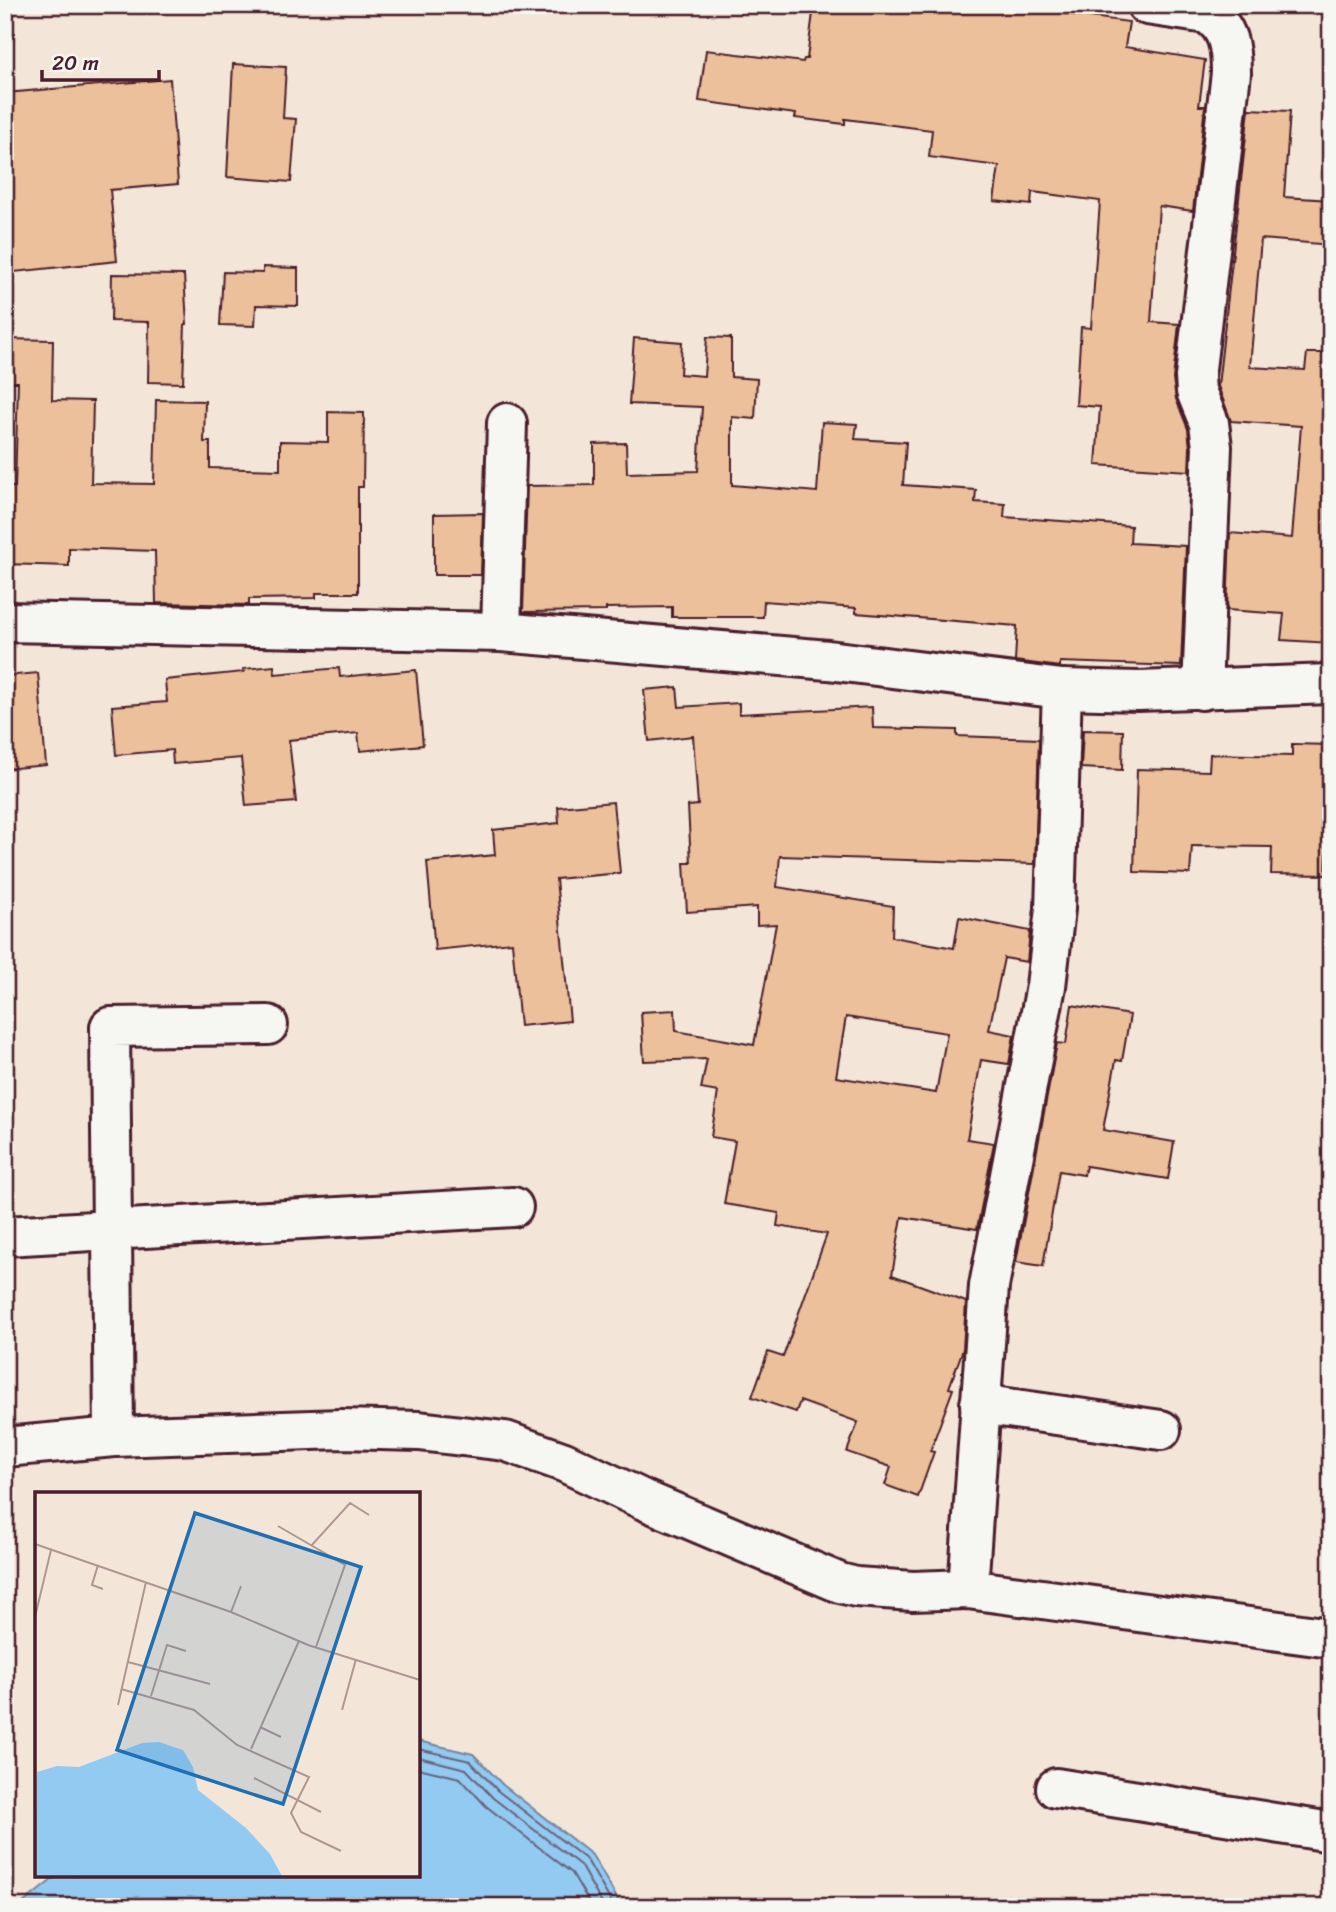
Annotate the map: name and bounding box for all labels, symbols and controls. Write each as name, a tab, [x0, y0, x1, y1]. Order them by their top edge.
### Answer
scale bar	[42, 38, 159, 82]
text: 20 m	[52, 44, 99, 82]
inset map	[35, 1492, 420, 1877]

